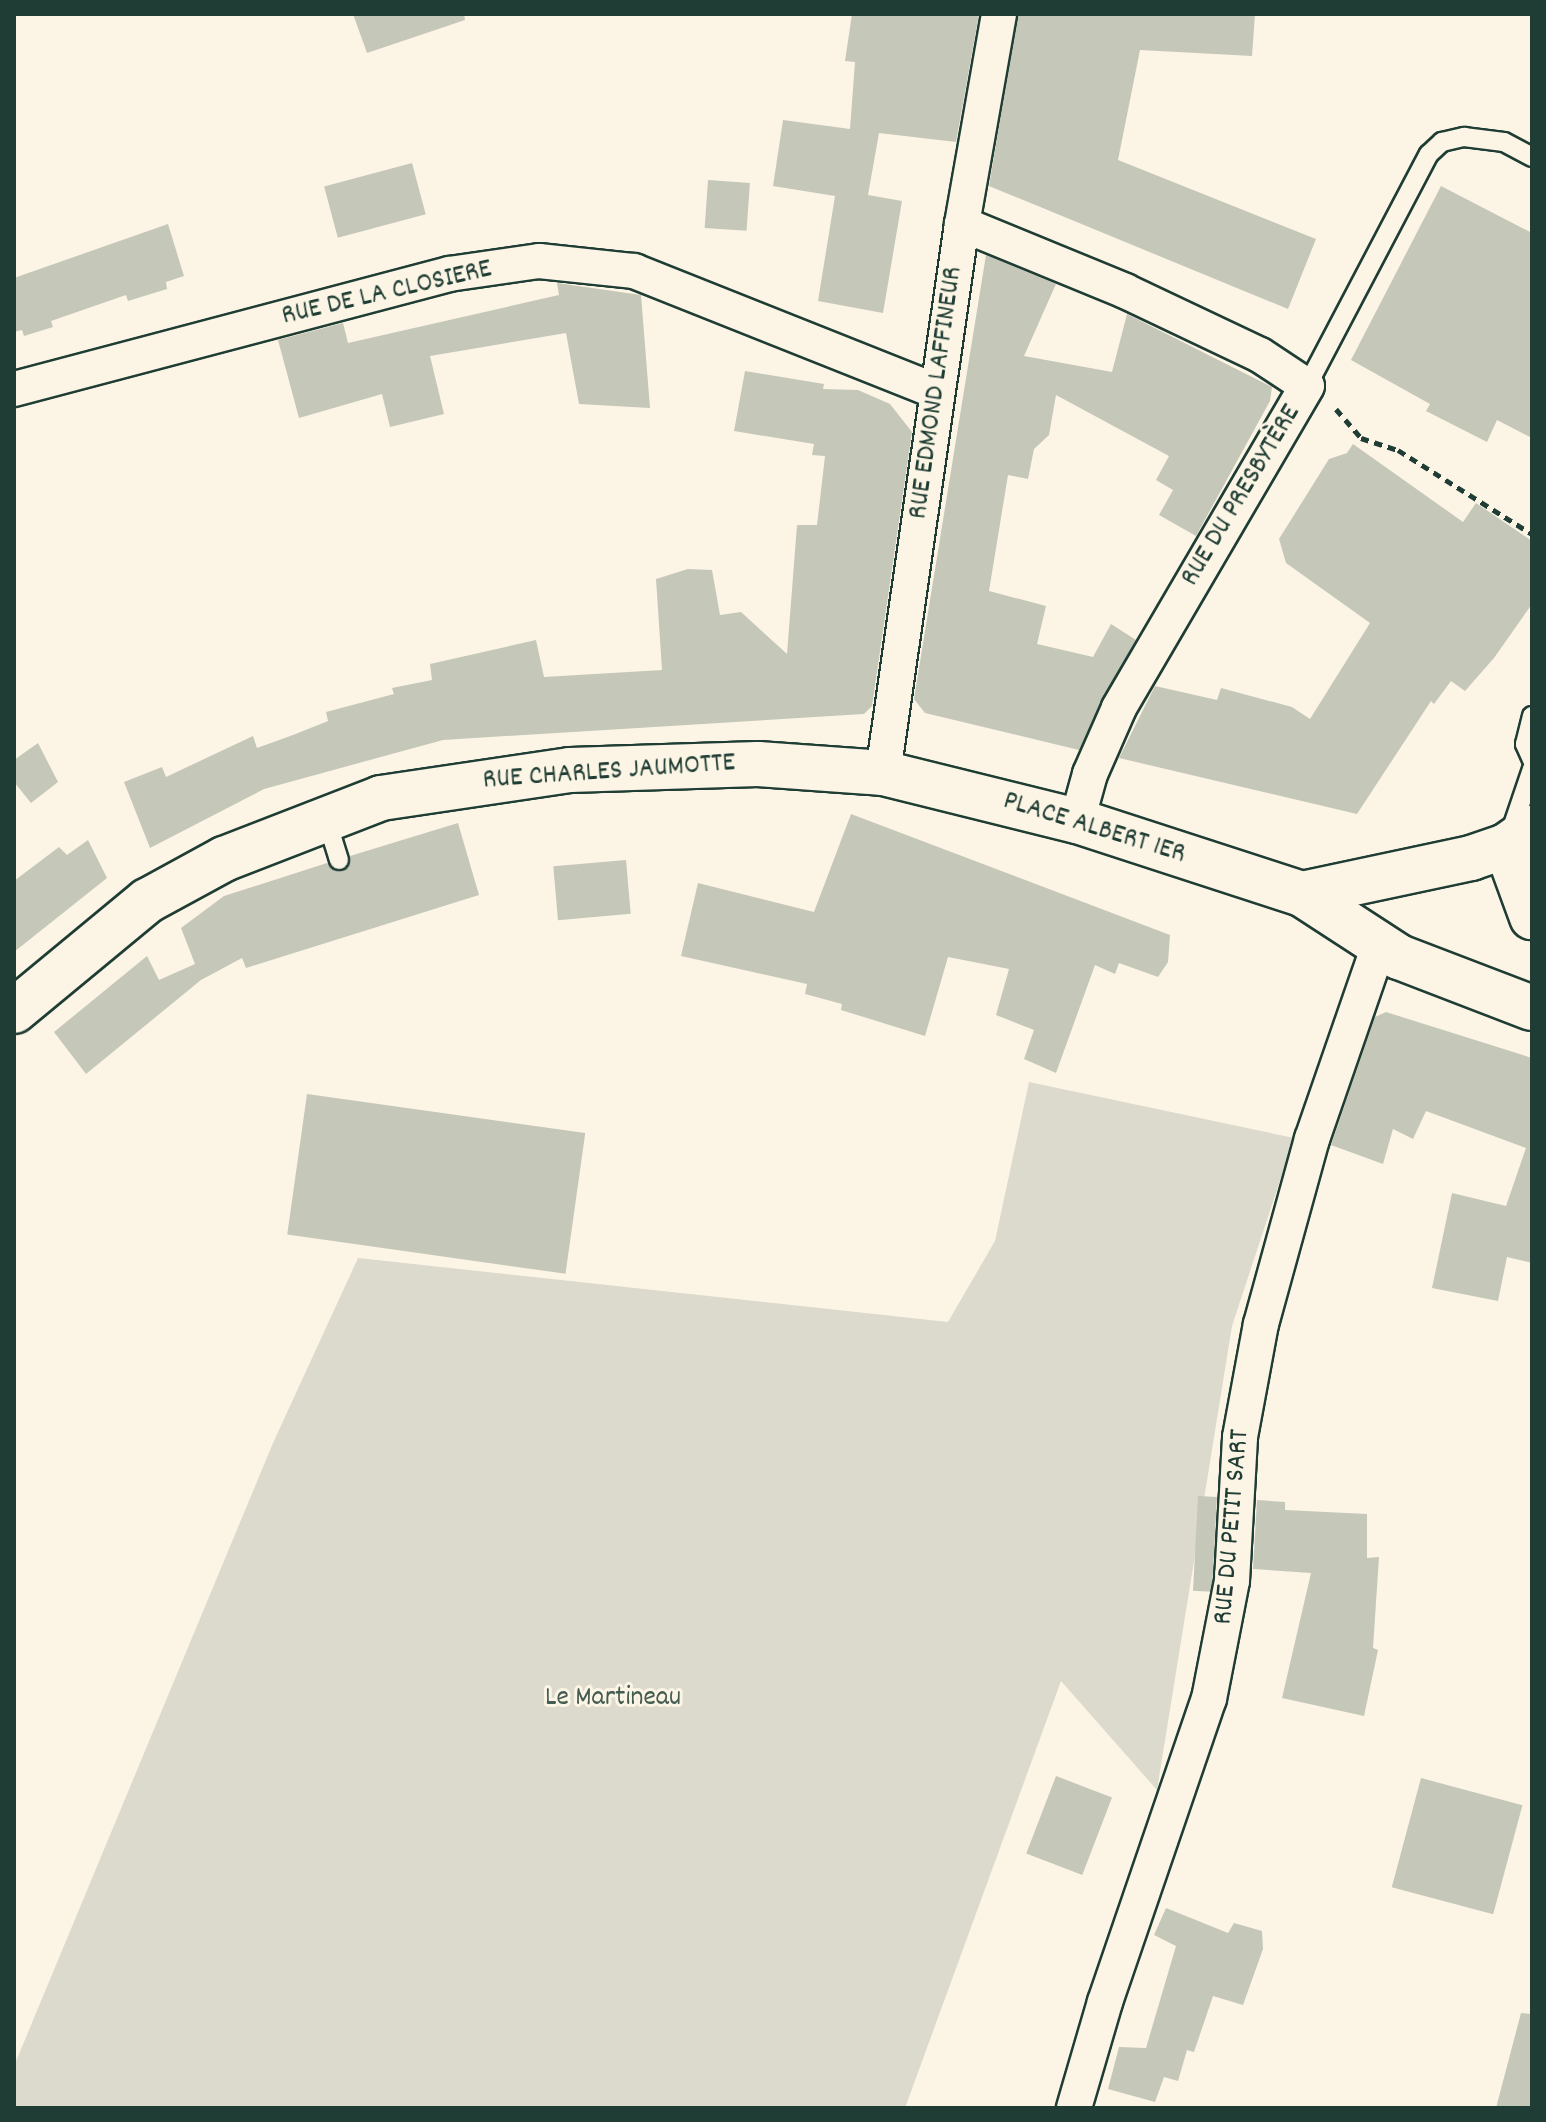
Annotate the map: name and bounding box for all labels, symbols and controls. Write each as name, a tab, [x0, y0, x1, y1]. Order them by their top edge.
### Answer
street label: RUE DE LA CLOSIERE	[279, 254, 495, 334]
street label: RUE EDMOND LAFFINEUR	[903, 265, 971, 521]
street label: RUE DU PRESBYTÈRE	[1175, 399, 1309, 593]
street label: RUE CHARLES JAUMOTTE	[482, 747, 736, 799]
street label: PLACE ALBERT 1ER	[999, 785, 1189, 873]
street label: RUE DU PETIT SART	[1208, 1428, 1258, 1626]
park label: Le Martineau	[545, 1682, 681, 1716]

